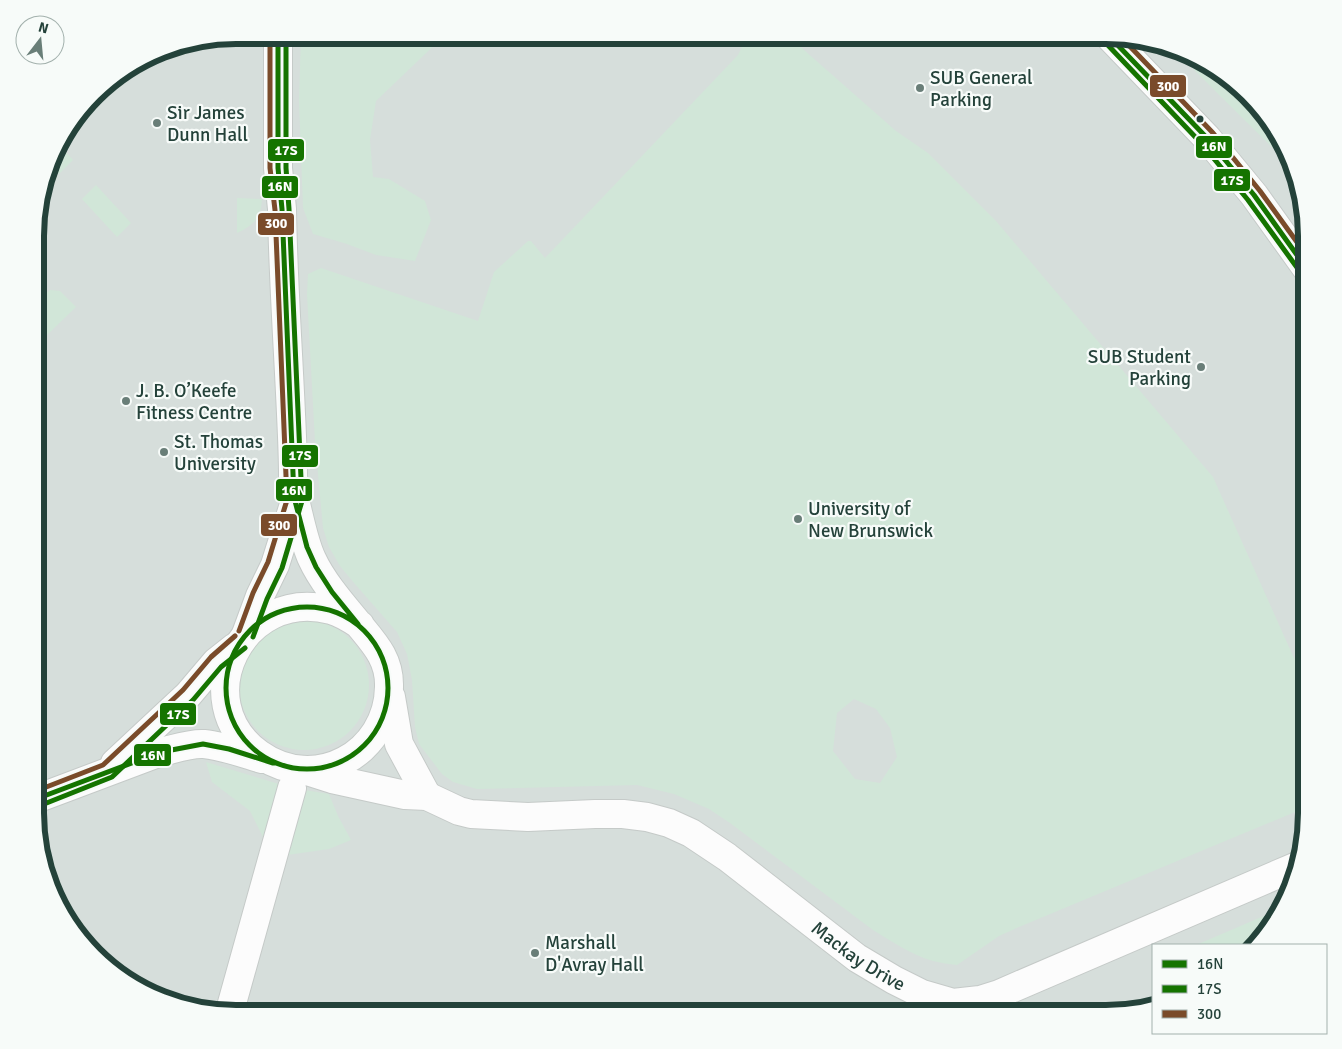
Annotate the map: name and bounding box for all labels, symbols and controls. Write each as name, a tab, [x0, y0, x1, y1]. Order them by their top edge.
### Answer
north arrow	[15, 15, 65, 65]
text: N	[36, 18, 50, 37]
place label: SUB General Parking	[930, 66, 1033, 112]
line badge: 300	[1149, 74, 1187, 98]
text: 300	[1157, 78, 1180, 95]
marker: SUB General Parking	[914, 82, 926, 94]
place label: Sir James Dunn Hall	[167, 101, 248, 147]
unlabelled marker	[1195, 114, 1205, 124]
marker: Sir James Dunn Hall	[151, 117, 163, 129]
line badge: 16N	[1195, 135, 1233, 159]
line badge: 17S	[267, 138, 305, 162]
text: 16N	[1202, 138, 1226, 155]
text: 17S	[275, 142, 298, 159]
line badge: 17S	[1213, 168, 1251, 192]
text: 17S	[1221, 172, 1244, 189]
line badge: 16N	[261, 175, 299, 199]
text: 16N	[268, 178, 292, 195]
line badge: 300	[257, 212, 295, 236]
text: 300	[265, 215, 288, 232]
place label: SUB Student Parking	[1088, 345, 1191, 391]
marker: SUB Student Parking	[1195, 361, 1207, 373]
place label: J. B. O’Keefe Fitness Centre	[136, 379, 252, 425]
marker: J. B. O’Keefe Fitness Centre	[120, 395, 132, 407]
place label: St. Thomas University	[174, 430, 263, 476]
line badge: 17S	[281, 444, 319, 468]
marker: St. Thomas University	[158, 446, 170, 458]
text: 17S	[289, 447, 312, 464]
line badge: 16N	[275, 478, 313, 502]
text: 16N	[282, 482, 306, 499]
place label: University of New Brunswick	[808, 497, 933, 543]
line badge: 300	[260, 513, 298, 537]
marker: University of New Brunswick	[792, 513, 804, 525]
text: 300	[268, 517, 291, 534]
line badge: 17S	[159, 702, 197, 726]
text: 17S	[167, 706, 190, 723]
line badge: 16N	[133, 743, 172, 767]
text: 16N	[141, 747, 165, 764]
street label: Mackay Drive	[806, 916, 909, 997]
place label: Marshall D'Avray Hall	[545, 931, 644, 977]
legend	[1152, 944, 1327, 1034]
marker: Marshall D'Avray Hall	[529, 947, 541, 959]
text: 16N	[1197, 955, 1223, 973]
text: 17S	[1197, 980, 1222, 998]
text: 300	[1197, 1005, 1221, 1023]

